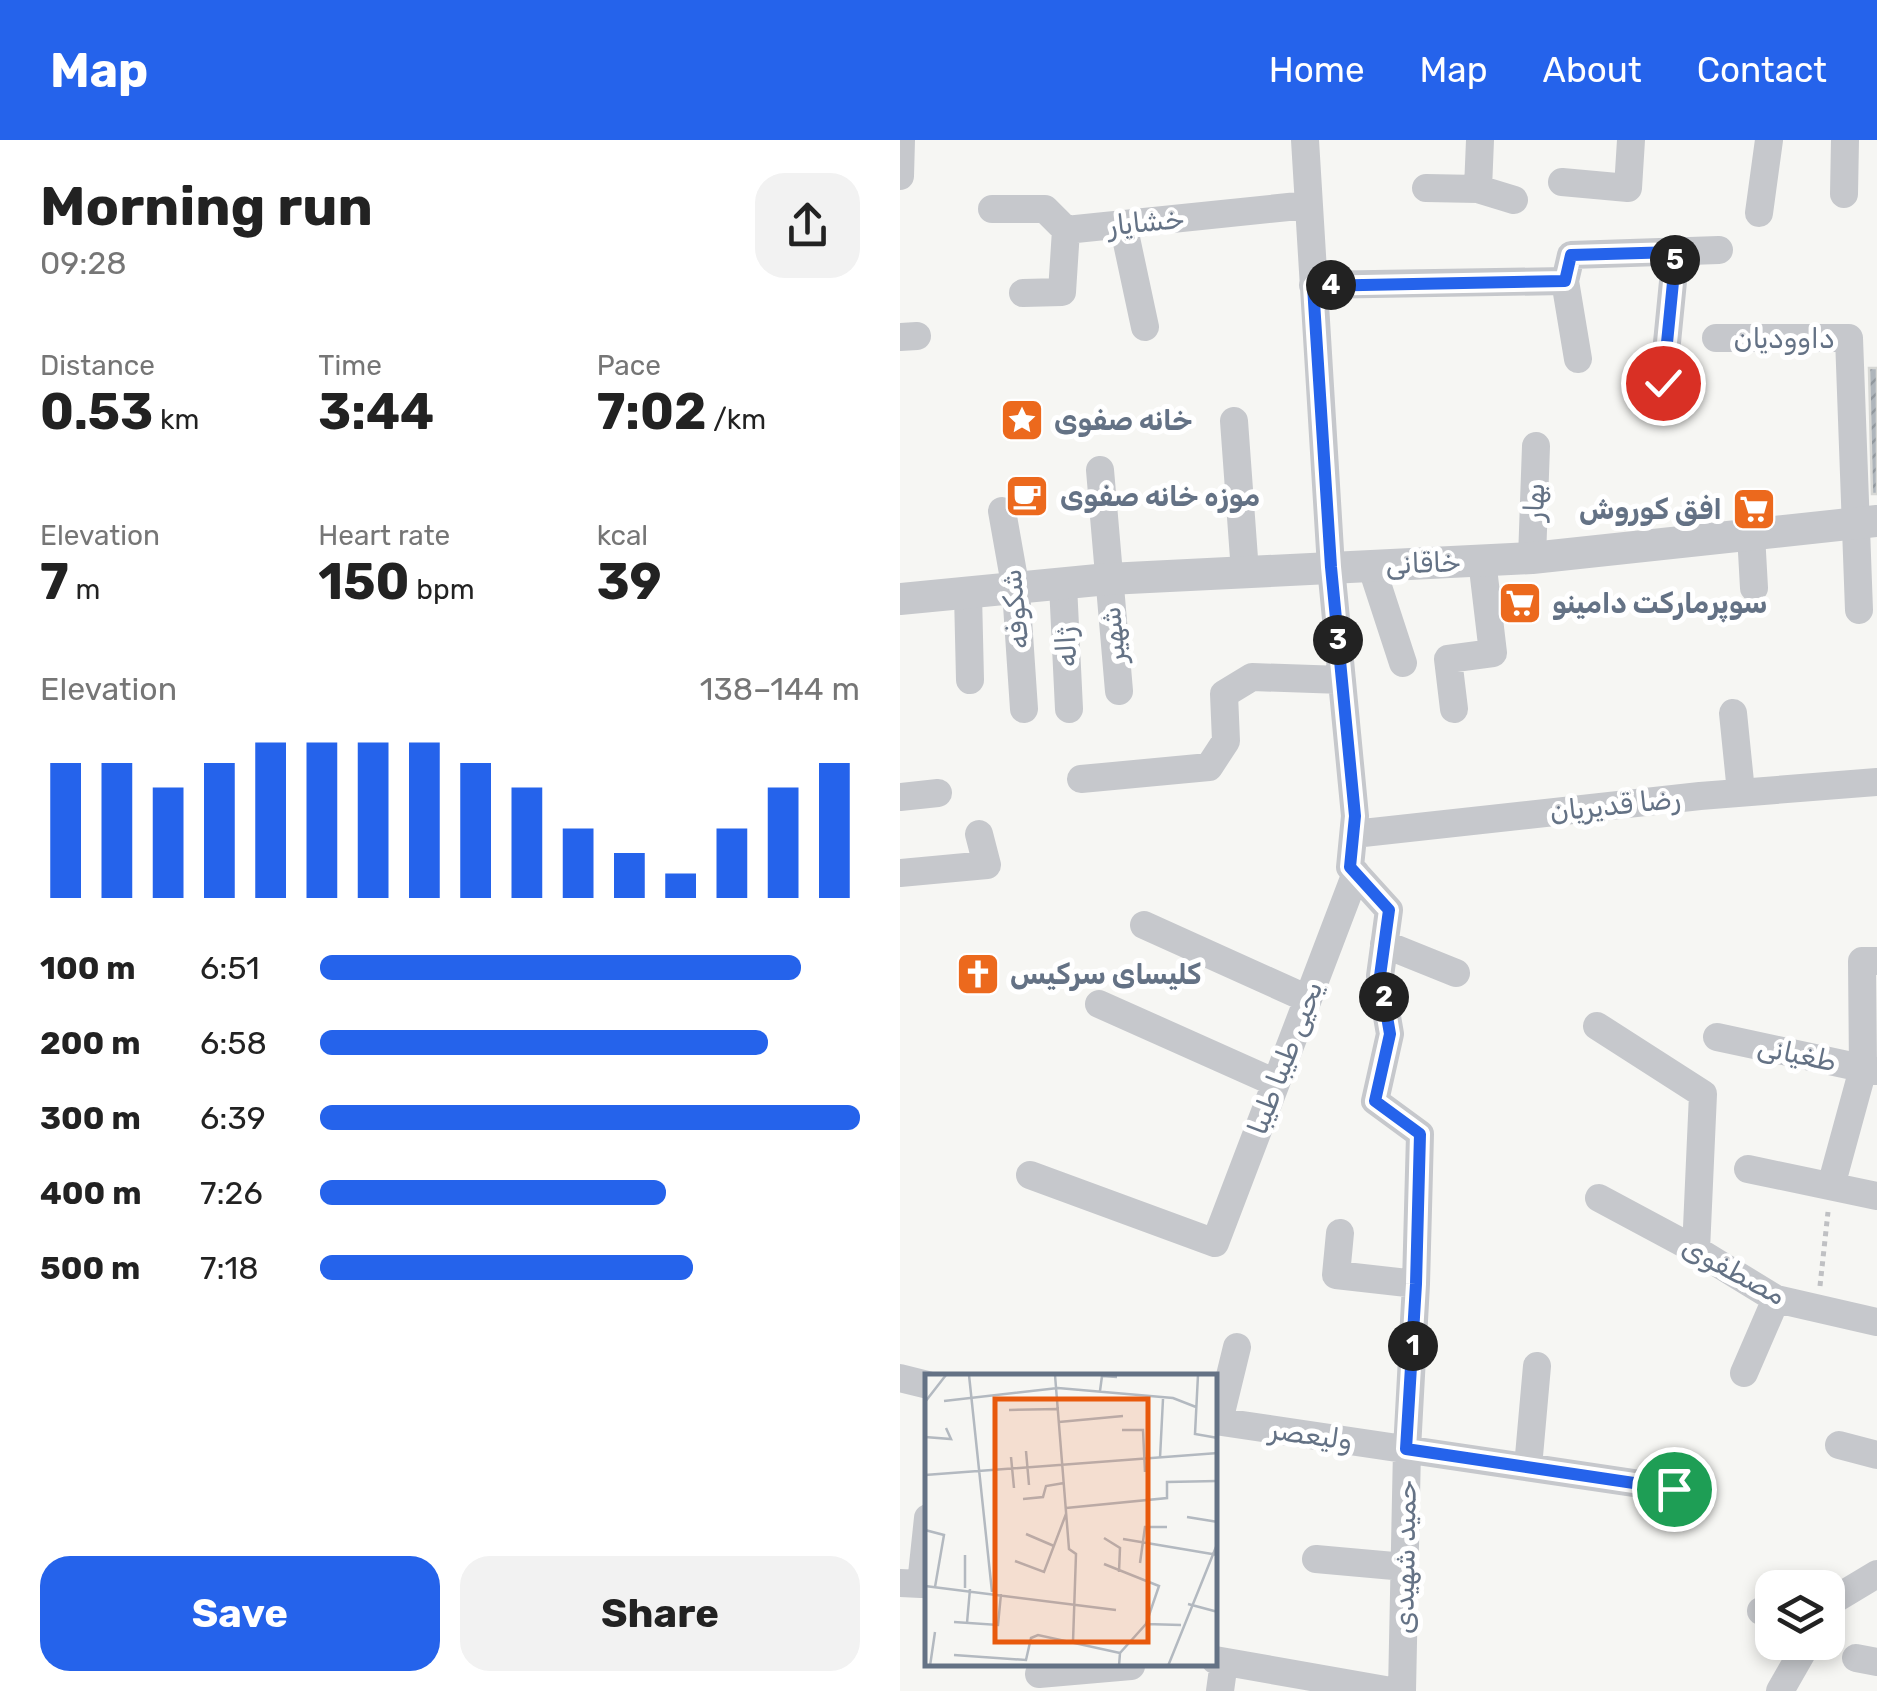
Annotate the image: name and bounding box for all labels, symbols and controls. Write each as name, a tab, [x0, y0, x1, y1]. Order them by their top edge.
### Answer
text: Map	[50, 42, 148, 99]
text: Home	[1269, 49, 1365, 91]
text: Map	[1420, 49, 1488, 91]
text: About	[1543, 49, 1642, 91]
text: Contact	[1697, 49, 1827, 91]
button: share	[755, 173, 860, 278]
text: Morning run	[40, 174, 373, 239]
street label: خشایار	[1104, 202, 1186, 243]
pin: 5	[1650, 235, 1700, 285]
text: 5	[1666, 243, 1684, 276]
text: 09:28	[40, 244, 127, 282]
pin: 4	[1306, 260, 1356, 310]
text: 4	[1321, 268, 1341, 301]
street label: داوودیان	[1733, 322, 1835, 355]
pin	[1621, 341, 1706, 426]
text: Distance	[40, 349, 155, 382]
text: Time	[318, 349, 382, 382]
text: Pace	[597, 349, 661, 382]
icon: check	[1636, 356, 1691, 411]
text: 0.53	[40, 382, 153, 442]
text: 3:44	[318, 382, 434, 442]
text: 7:02	[597, 382, 706, 442]
place icon: خانه صفوی	[999, 397, 1045, 443]
text: km	[153, 403, 199, 436]
text: /km	[706, 403, 766, 436]
place label: خانه صفوی	[1054, 404, 1192, 437]
cafe icon: موزه خانه صفوی	[1004, 473, 1050, 519]
place label: موزه خانه صفوی	[1060, 480, 1260, 513]
street label: بهار	[1517, 482, 1551, 524]
supermarket icon: افق کوروش	[1731, 486, 1777, 532]
place label: افق کوروش	[1579, 493, 1722, 526]
text: Elevation	[40, 519, 160, 552]
text: Heart rate	[318, 519, 450, 552]
text: kcal	[597, 519, 648, 552]
street label: خاقانی	[1385, 545, 1461, 581]
text: 7	[40, 552, 69, 612]
text: 150	[318, 552, 409, 612]
text: 39	[597, 552, 662, 612]
street label: شکوفه	[994, 567, 1036, 651]
text: m	[69, 573, 100, 606]
text: bpm	[409, 573, 475, 606]
supermarket icon: سوپرمارکت دامینو	[1497, 580, 1543, 626]
place label: سوپرمارکت دامینو	[1552, 587, 1767, 623]
street label: شهیر	[1094, 605, 1133, 667]
pin: 3	[1313, 615, 1363, 665]
text: 3	[1329, 623, 1347, 656]
street label: ژاله	[1048, 626, 1084, 668]
text: Elevation	[40, 670, 177, 708]
text: 138–144 m	[700, 670, 860, 708]
street label: رضا قدیریان	[1548, 782, 1682, 828]
text: 100 m	[40, 949, 136, 987]
text: 6:51	[200, 949, 260, 987]
church icon: کلیسای سرکیس	[955, 951, 1001, 997]
place label: کلیسای سرکیس	[1010, 958, 1201, 991]
pin: 2	[1359, 972, 1409, 1022]
street label: یحیی طیبا طیبا	[1241, 977, 1329, 1139]
text: 2	[1375, 980, 1393, 1013]
text: 200 m	[40, 1024, 140, 1062]
text: 6:58	[200, 1024, 267, 1062]
street label: طغیانی	[1755, 1030, 1839, 1078]
text: 300 m	[40, 1099, 141, 1137]
text: 6:39	[200, 1099, 266, 1137]
text: 400 m	[40, 1174, 142, 1212]
text: 7:26	[200, 1174, 263, 1212]
street label: مصطفوی	[1677, 1230, 1791, 1312]
text: 500 m	[40, 1249, 140, 1287]
text: 7:18	[200, 1249, 259, 1287]
pin: 1	[1388, 1321, 1438, 1371]
text: 1	[1406, 1329, 1420, 1362]
inset map	[925, 1374, 1218, 1666]
street label: ولیعصر	[1265, 1413, 1355, 1457]
pin	[1632, 1447, 1717, 1532]
icon: arrive	[1647, 1462, 1702, 1517]
street label: حمید شهیدی	[1387, 1480, 1423, 1634]
button: Save	[40, 1556, 440, 1671]
button: Share	[460, 1556, 860, 1671]
map controls	[1755, 1570, 1845, 1660]
button: layers	[1755, 1570, 1845, 1660]

